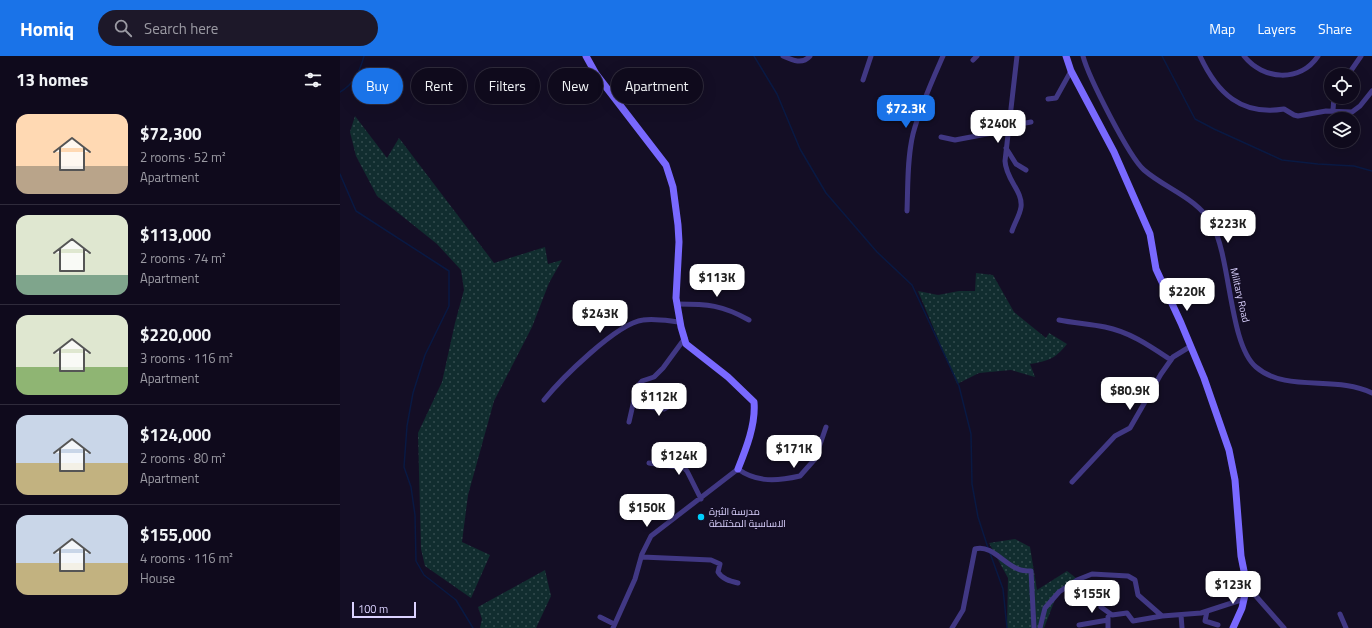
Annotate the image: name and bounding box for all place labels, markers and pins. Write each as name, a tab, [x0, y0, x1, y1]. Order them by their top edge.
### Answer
pin: $72.3K	[873, 95, 939, 129]
pin: $240K	[970, 110, 1026, 144]
pin: $223K	[1200, 210, 1256, 244]
pin: $113K	[689, 264, 745, 298]
pin: $220K	[1159, 278, 1215, 312]
pin: $243K	[572, 300, 628, 334]
pin: $80.9K	[1097, 377, 1163, 411]
pin: $112K	[631, 383, 687, 417]
pin: $171K	[766, 435, 822, 469]
pin: $124K	[651, 442, 707, 476]
pin: $150K	[619, 494, 675, 528]
place label: مدرسة الثبرة الاساسية المختلطة	[709, 504, 786, 531]
marker: مدرسة الثبرة الاساسية المختلطة	[696, 512, 706, 522]
pin: $123K	[1205, 571, 1261, 605]
pin: $155K	[1064, 580, 1120, 614]

